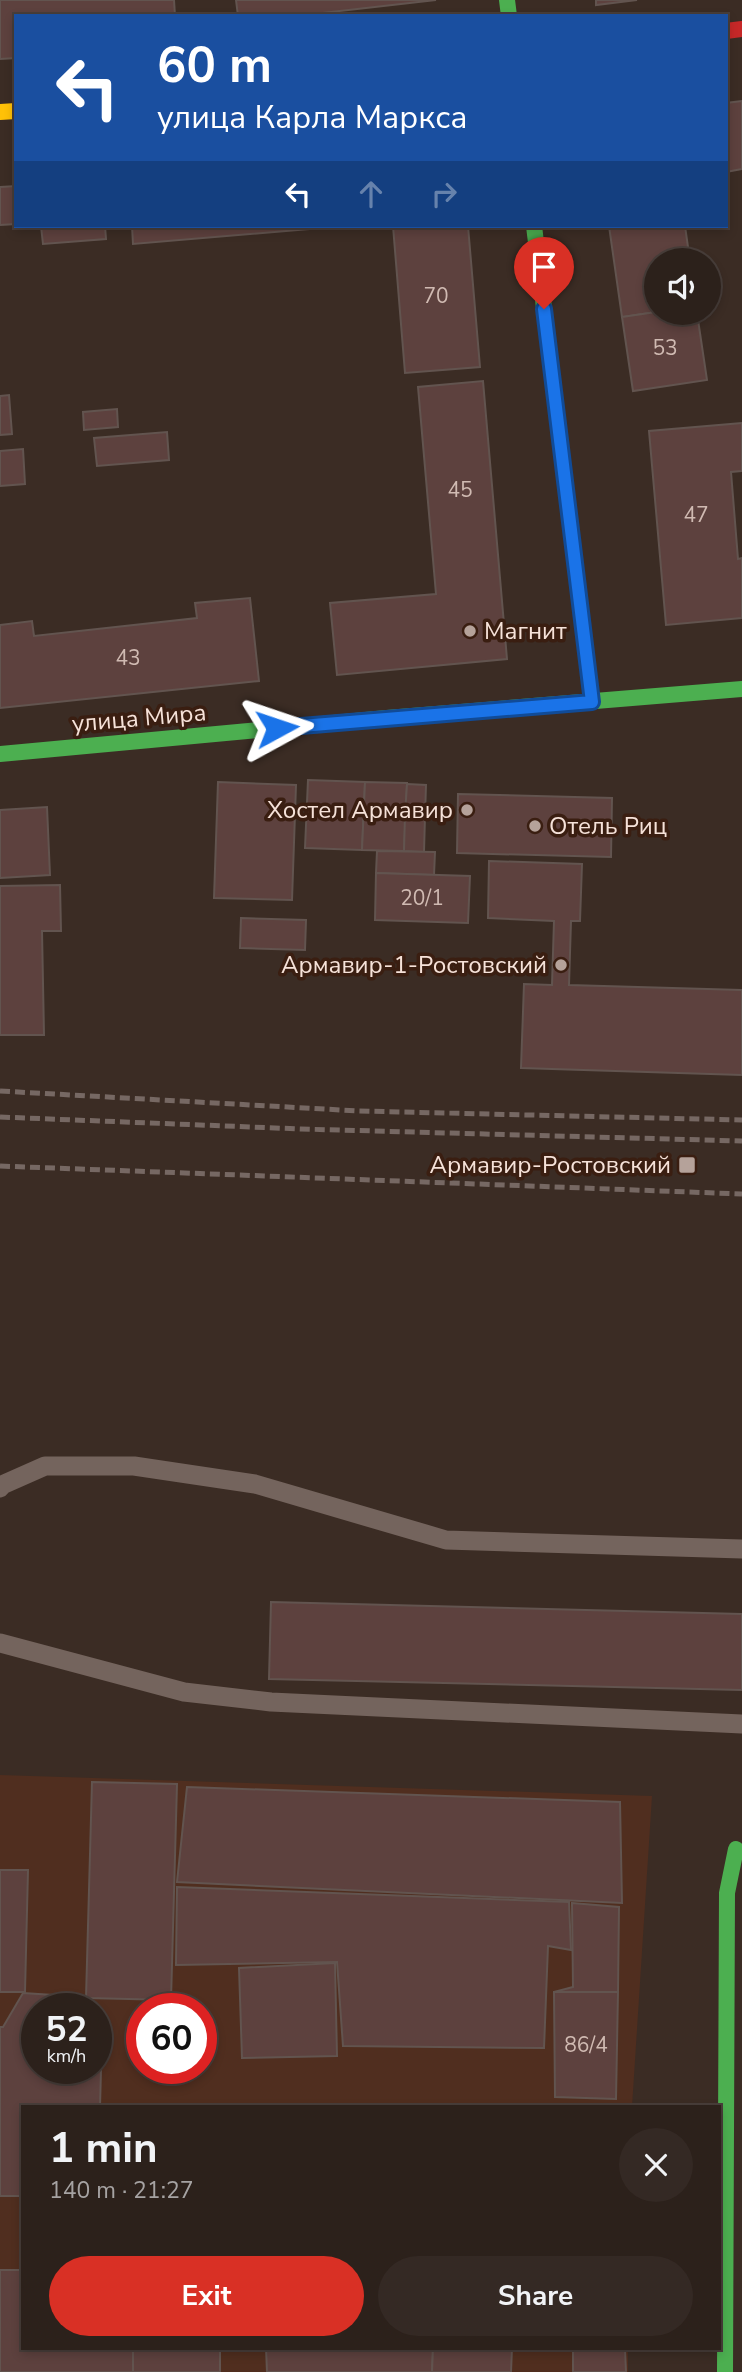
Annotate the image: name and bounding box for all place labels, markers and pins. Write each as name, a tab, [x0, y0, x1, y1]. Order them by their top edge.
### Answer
pin	[514, 237, 574, 309]
place label: Магнит	[484, 615, 567, 647]
marker: Магнит	[462, 623, 478, 639]
place label: Хостел Армавир	[267, 794, 453, 826]
marker: Хостел Армавир	[459, 802, 475, 818]
place label: Отель Риц	[549, 810, 667, 842]
marker: Отель Риц	[527, 818, 543, 834]
place label: Армавир-1-Ростовский	[281, 949, 547, 981]
marker: Армавир-1-Ростовский	[553, 957, 569, 973]
place label: Армавир-Ростовский	[430, 1149, 671, 1181]
marker: Армавир-Ростовский	[677, 1155, 697, 1175]

